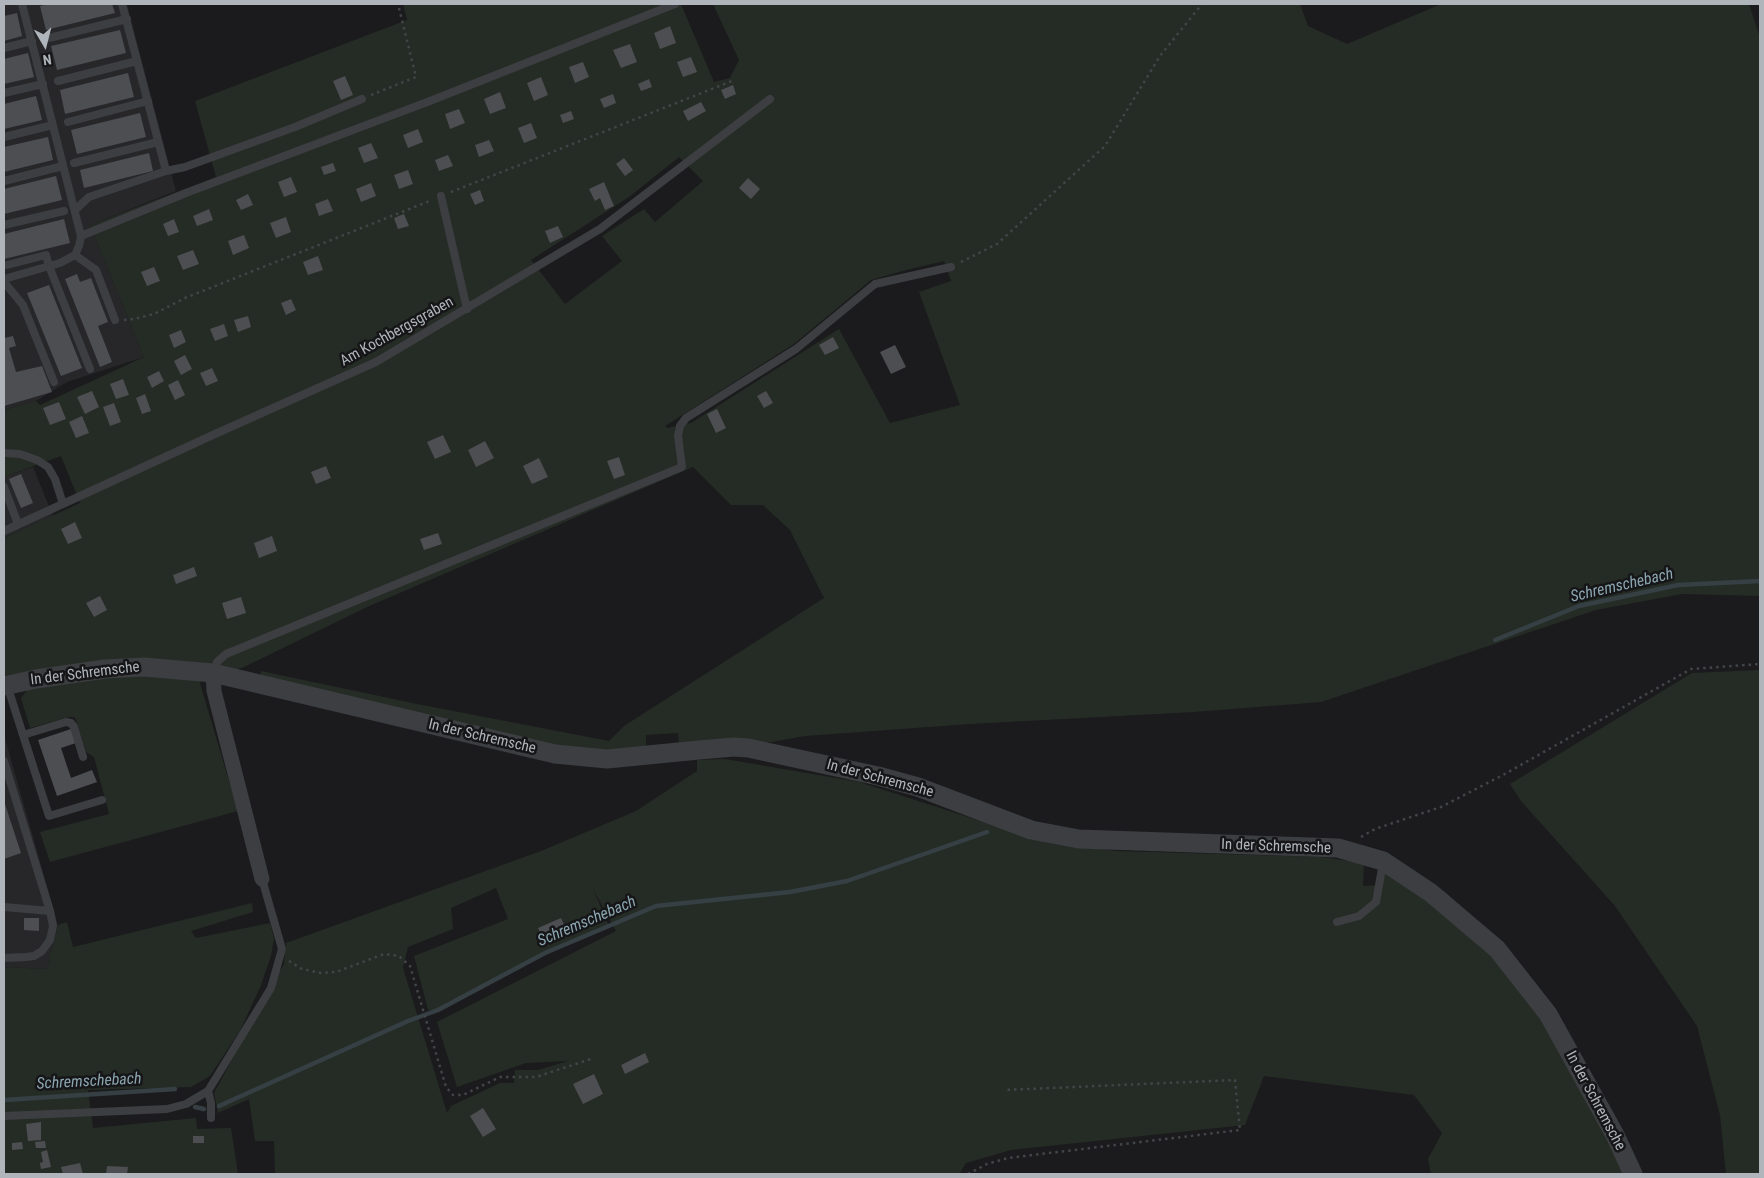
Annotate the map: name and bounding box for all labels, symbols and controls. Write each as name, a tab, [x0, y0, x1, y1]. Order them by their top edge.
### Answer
north arrow	[20, 20, 70, 70]
text: N	[42, 51, 52, 68]
street label: Am Kochbergsgraben	[337, 293, 457, 371]
water label: Schremschebach	[1569, 565, 1675, 607]
street label: In der Schremsche	[29, 658, 141, 690]
street label: In der Schremsche	[427, 716, 537, 758]
street label: In der Schremsche	[825, 756, 935, 802]
street label: In der Schremsche	[1221, 836, 1331, 858]
water label: Schremschebach	[535, 893, 639, 951]
street label: In der Schremsche	[1561, 1048, 1629, 1154]
water label: Schremschebach	[36, 1070, 142, 1094]

